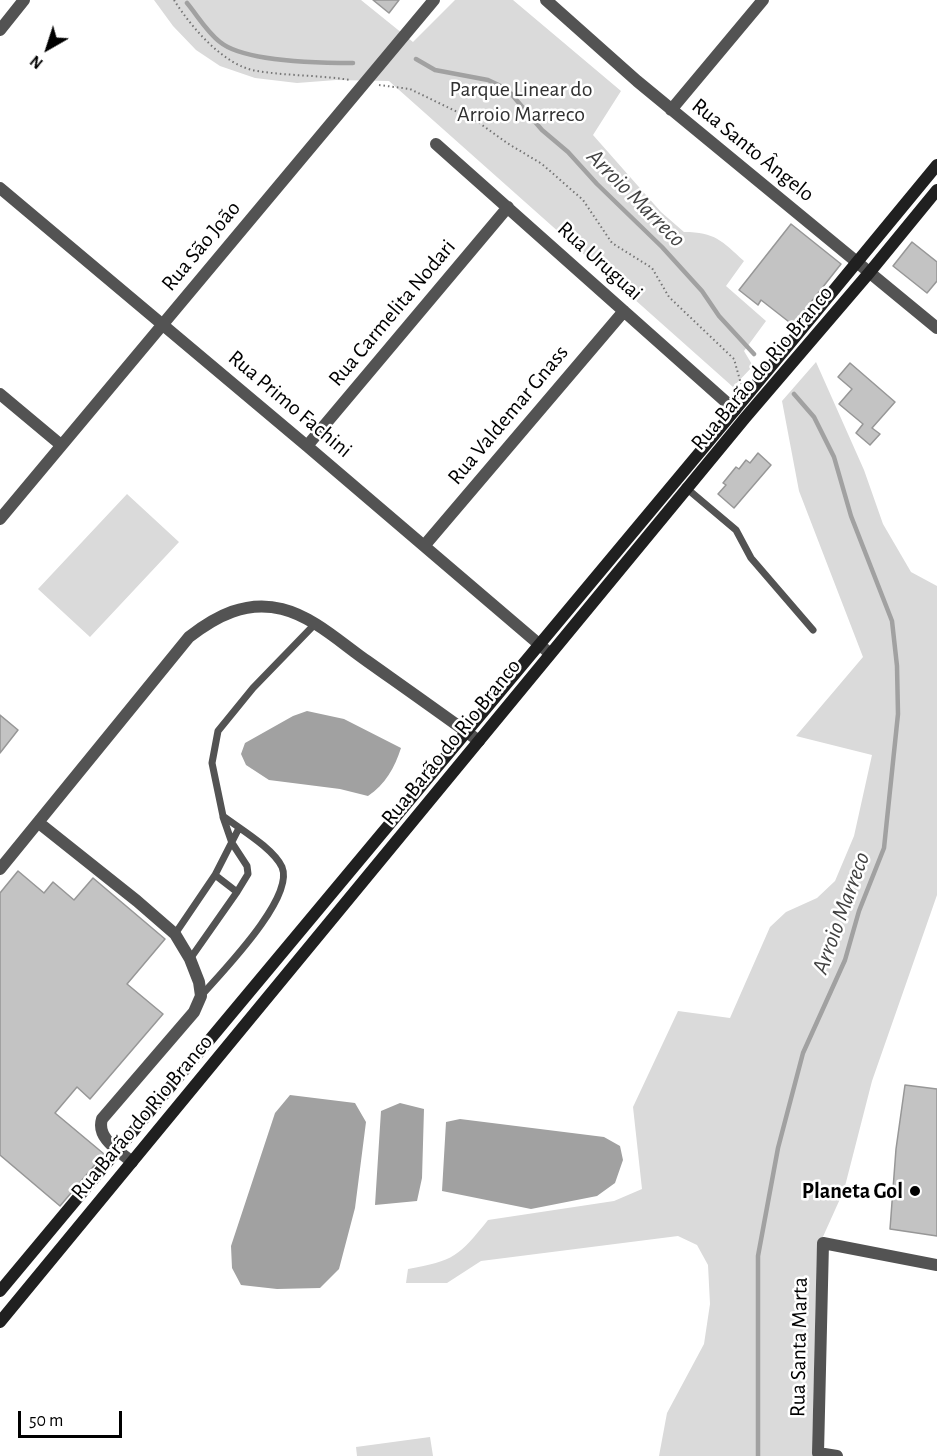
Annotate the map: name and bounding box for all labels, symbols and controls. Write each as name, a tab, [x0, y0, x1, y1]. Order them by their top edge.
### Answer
north arrow	[18, 18, 78, 78]
text: N	[27, 52, 46, 72]
park label: Parque Linear do Arroio Marreco	[450, 76, 592, 128]
street label: Rua Santo Ângelo	[686, 93, 820, 207]
water label: Arroio Marreco	[581, 143, 691, 253]
street label: Rua São João	[156, 196, 246, 296]
street label: Rua Uruguai	[552, 216, 648, 306]
street label: Rua Carmelita Nodari	[323, 234, 461, 392]
street label: Rua Barão do Rio Branco	[685, 280, 839, 456]
street label: Rua Valdemar Gnass	[442, 340, 574, 490]
street label: Rua Primo Fachini	[223, 345, 357, 463]
street label: Rua Barão do Rio Branco	[376, 653, 526, 831]
water label: Arroio Marreco	[806, 848, 876, 978]
street label: Rua Barão do Rio Branco	[65, 1029, 219, 1205]
place label: Planeta Gol	[802, 1178, 903, 1204]
marker: Planeta Gol	[908, 1184, 922, 1198]
street label: Rua Santa Marta	[785, 1277, 813, 1417]
scale bar	[21, 1399, 124, 1437]
text: 50 m	[29, 1412, 63, 1430]

